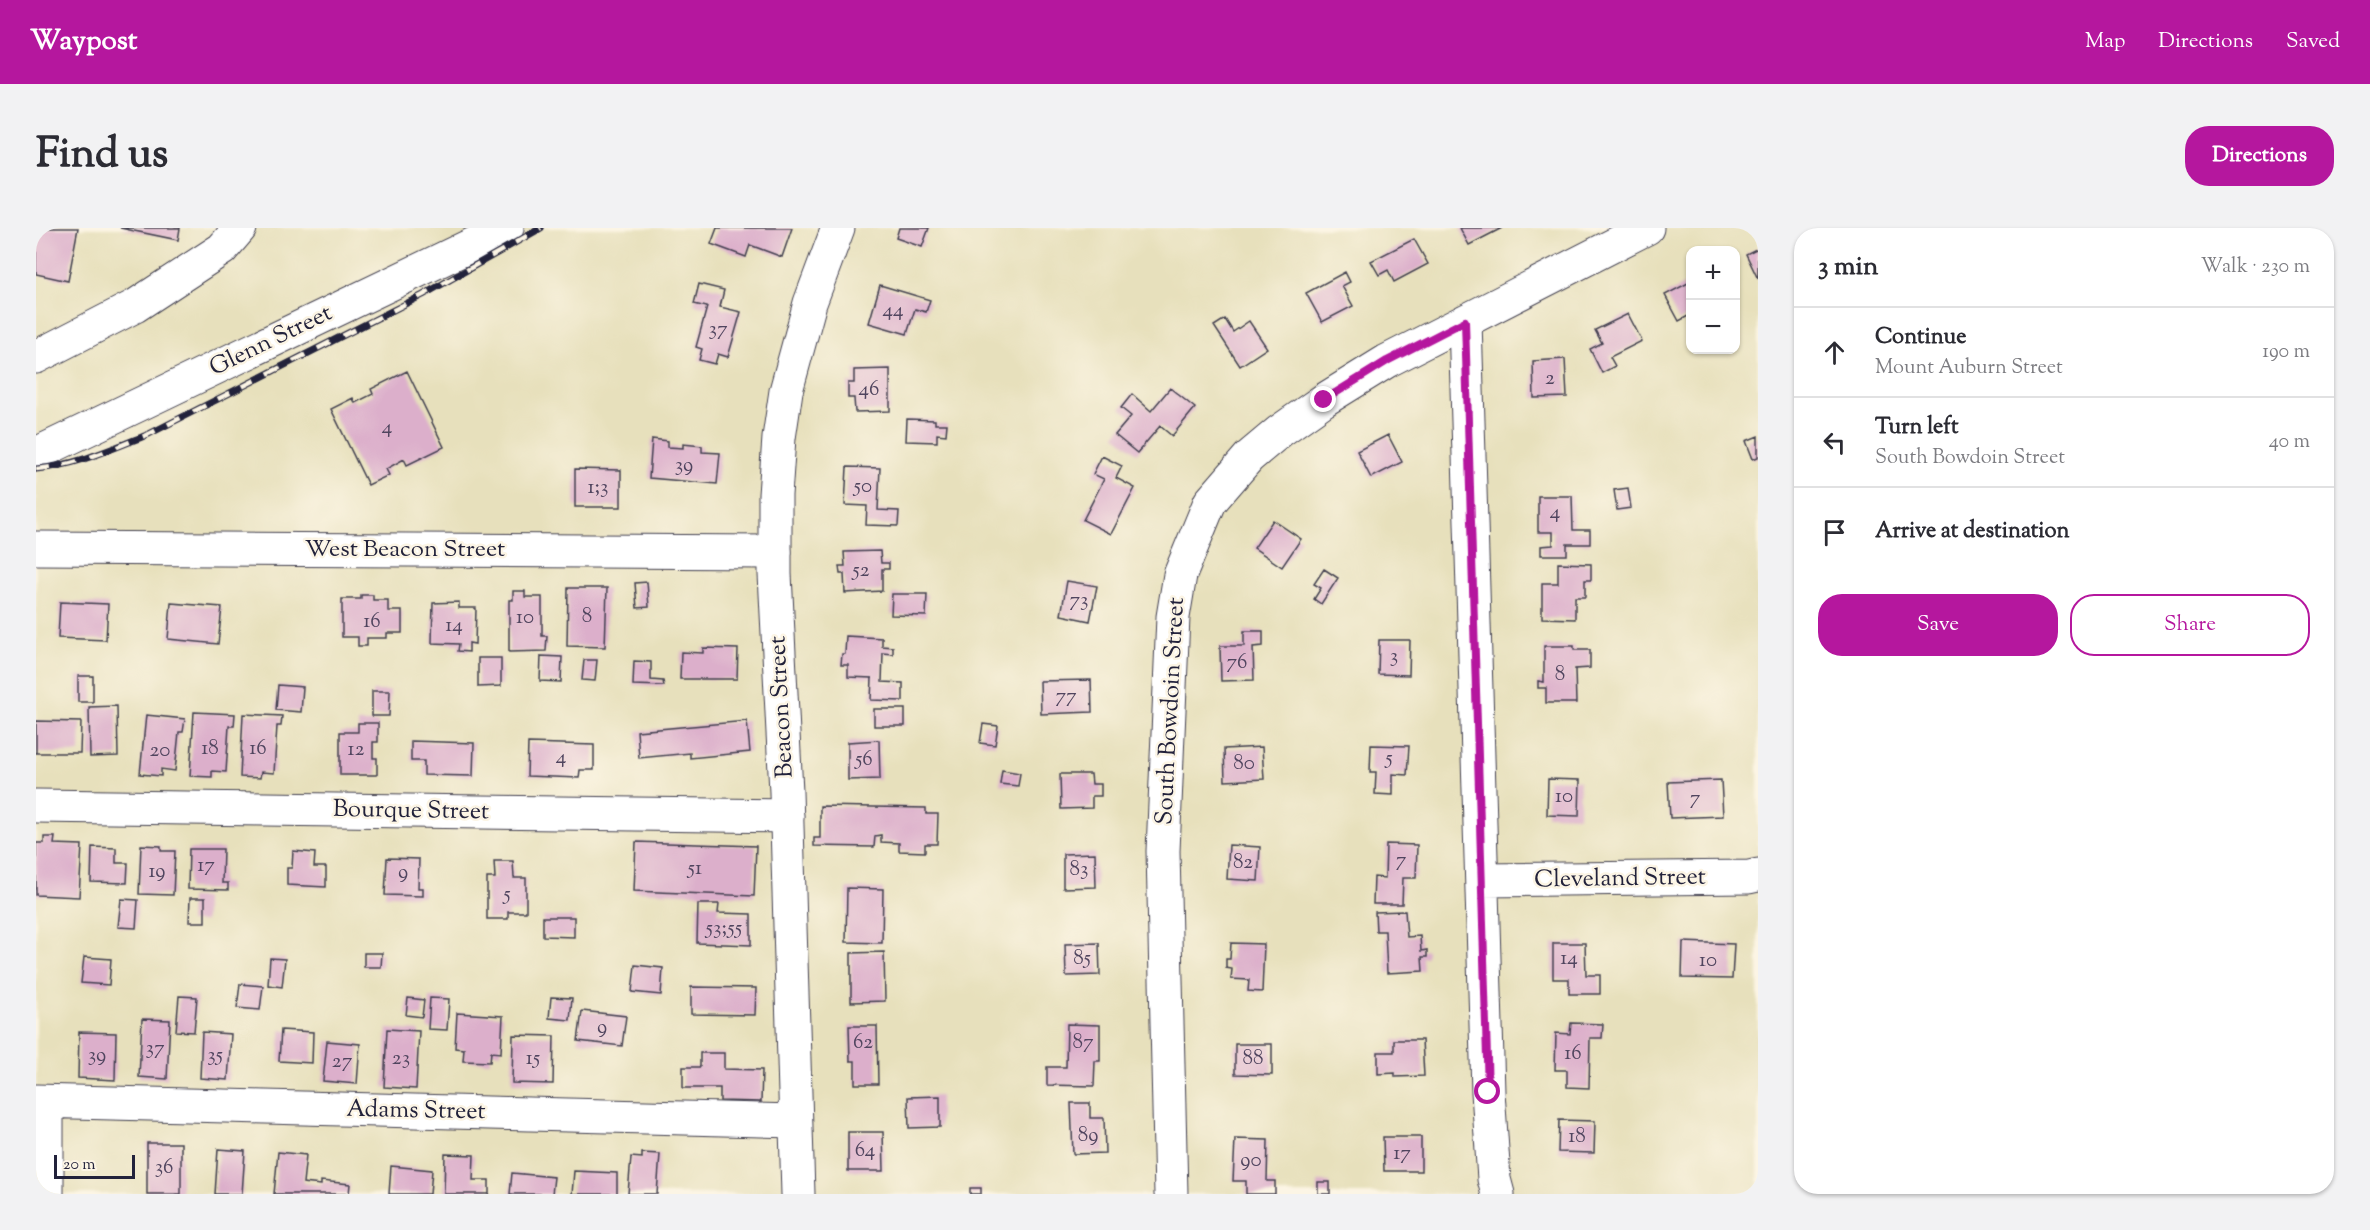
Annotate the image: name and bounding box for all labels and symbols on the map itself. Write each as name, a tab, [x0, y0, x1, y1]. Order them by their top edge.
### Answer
house number: 44	[882, 296, 904, 326]
street label: Glenn Street	[204, 297, 338, 385]
house number: 37	[708, 315, 728, 345]
house number: 2	[1545, 364, 1555, 394]
house number: 46	[859, 375, 879, 405]
route end	[1310, 386, 1336, 412]
house number: 4	[382, 413, 392, 443]
house number: 39	[675, 451, 693, 481]
house number: 50	[853, 472, 872, 502]
house number: 1;3	[587, 473, 609, 503]
house number: 4	[1550, 498, 1560, 528]
street label: West Beacon Street	[305, 533, 505, 567]
house number: 52	[851, 556, 870, 586]
house number: 73	[1069, 586, 1089, 616]
street label: South Bowdoin Street	[1148, 596, 1194, 826]
house number: 8	[582, 602, 592, 632]
house number: 10	[516, 603, 534, 633]
house number: 16	[363, 607, 381, 637]
house number: 14	[445, 611, 463, 641]
street label: Beacon Street	[761, 635, 803, 779]
house number: 3	[1390, 642, 1398, 672]
house number: 76	[1227, 648, 1247, 678]
house number: 8	[1555, 660, 1565, 690]
house number: 77	[1055, 682, 1077, 712]
house number: 18	[201, 734, 219, 764]
house number: 16	[249, 734, 267, 764]
house number: 12	[348, 735, 365, 765]
house number: 20	[150, 736, 170, 766]
house number: 4	[556, 743, 566, 773]
house number: 5	[1384, 744, 1393, 774]
house number: 56	[854, 745, 873, 775]
house number: 80	[1233, 749, 1255, 779]
house number: 10	[1555, 782, 1573, 812]
house number: 7	[1690, 784, 1701, 814]
street label: Bourque Street	[333, 793, 489, 829]
house number: 7	[1396, 846, 1407, 876]
house number: 82	[1233, 848, 1253, 878]
house number: 17	[197, 851, 215, 881]
house number: 51	[687, 854, 702, 884]
house number: 83	[1070, 855, 1088, 885]
house number: 19	[148, 857, 166, 887]
house number: 9	[398, 858, 408, 888]
street label: Cleveland Street	[1534, 861, 1706, 897]
house number: 5	[502, 880, 511, 910]
house number: 53;55	[705, 914, 742, 944]
house number: 85	[1073, 944, 1091, 974]
house number: 14	[1560, 944, 1578, 974]
house number: 10	[1699, 946, 1717, 976]
house number: 9	[597, 1013, 607, 1043]
house number: 62	[853, 1028, 873, 1058]
house number: 87	[1072, 1028, 1094, 1058]
house number: 37	[145, 1034, 165, 1064]
house number: 16	[1564, 1039, 1582, 1069]
house number: 39	[88, 1041, 106, 1071]
house number: 35	[207, 1041, 223, 1071]
house number: 23	[392, 1044, 410, 1074]
house number: 15	[526, 1044, 540, 1074]
house number: 88	[1243, 1044, 1264, 1074]
house number: 27	[332, 1047, 353, 1077]
route start	[1474, 1078, 1500, 1104]
street label: Adams Street	[346, 1093, 486, 1129]
house number: 89	[1078, 1121, 1098, 1151]
house number: 18	[1568, 1122, 1586, 1152]
house number: 64	[855, 1136, 875, 1166]
house number: 17	[1393, 1139, 1411, 1169]
house number: 90	[1240, 1146, 1262, 1176]
scale bar	[54, 1152, 135, 1180]
house number: 36	[155, 1153, 173, 1183]

